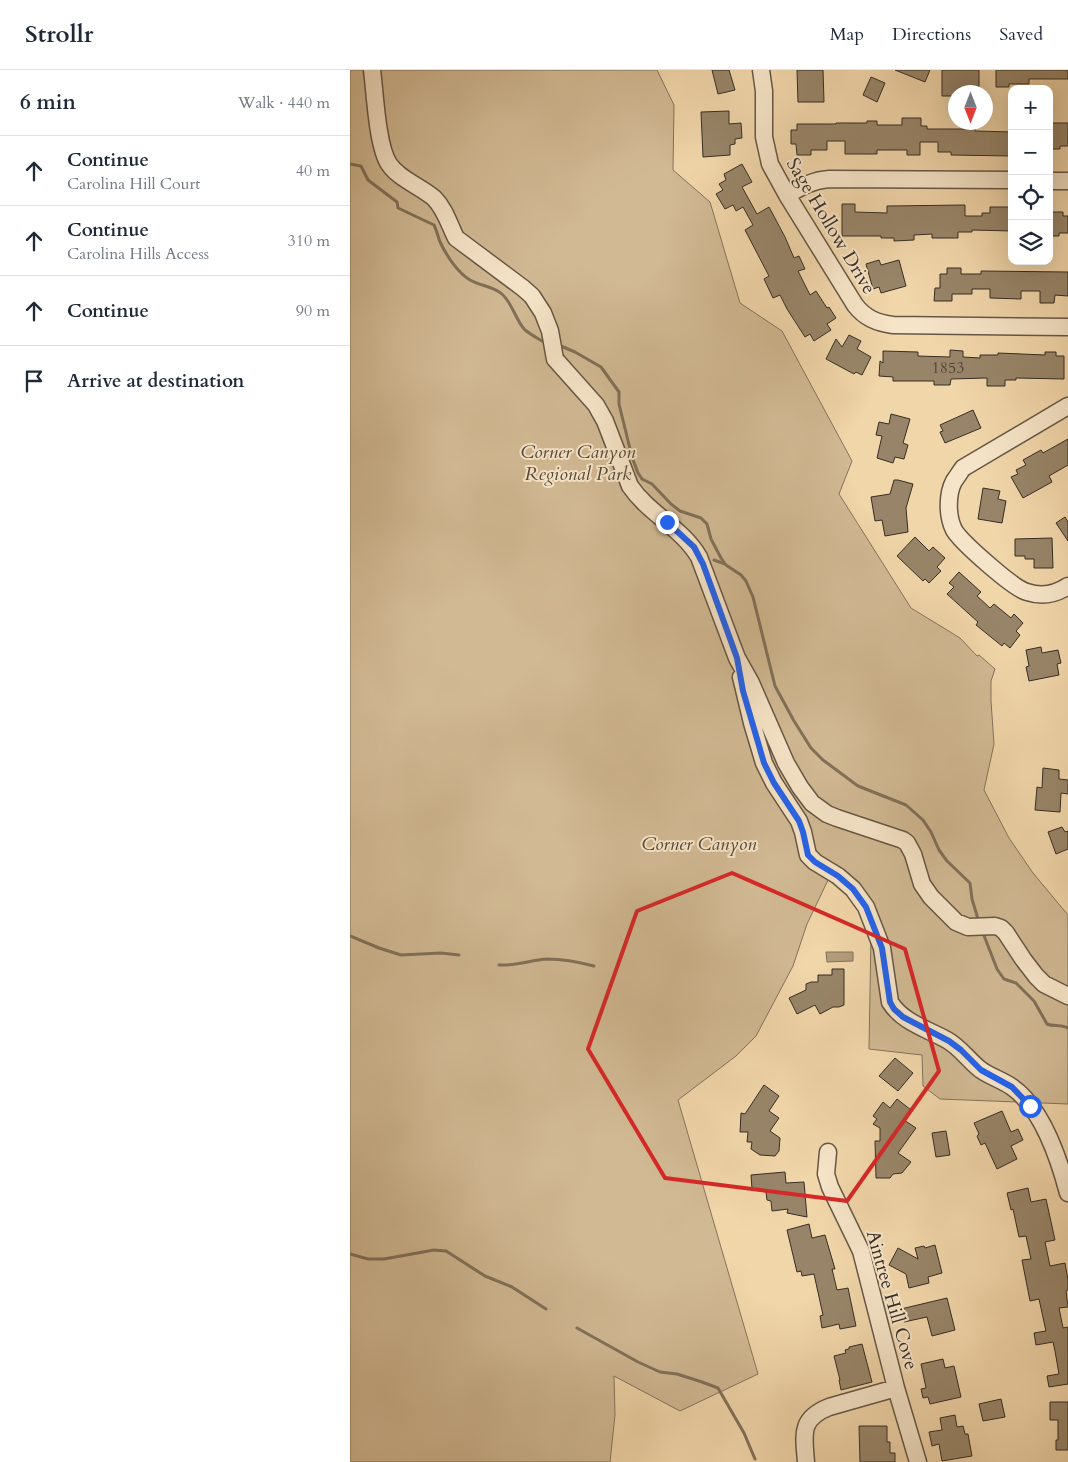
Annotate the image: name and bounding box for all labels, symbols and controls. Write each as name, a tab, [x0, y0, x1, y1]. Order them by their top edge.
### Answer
text: Strollr	[25, 18, 93, 51]
text: Map	[830, 22, 864, 47]
text: Directions	[892, 22, 971, 47]
text: Saved	[999, 22, 1043, 47]
north arrow	[948, 85, 993, 130]
map controls	[1008, 85, 1053, 265]
button: +	[1008, 85, 1053, 130]
text: 6 min	[20, 88, 76, 117]
text: Walk · 440 m	[238, 92, 330, 114]
button: −	[1008, 130, 1053, 175]
text: Continue	[67, 147, 149, 173]
street label: Sage Hollow Drive	[780, 153, 882, 299]
icon: ahead	[20, 157, 48, 185]
text: 40 m	[296, 160, 330, 182]
text: Carolina Hill Court	[67, 173, 200, 195]
button: locate	[1008, 175, 1053, 220]
text: Continue	[67, 217, 149, 243]
button: layers	[1008, 220, 1053, 265]
icon: ahead	[20, 227, 48, 255]
text: 310 m	[288, 230, 330, 252]
text: Carolina Hills Access	[67, 243, 209, 265]
icon: ahead	[20, 297, 48, 325]
text: Continue	[67, 298, 149, 324]
text: 90 m	[296, 300, 330, 322]
house number: 1853	[932, 357, 964, 379]
icon: arrive	[20, 367, 48, 395]
text: Arrive at destination	[67, 368, 244, 394]
park label: Corner Canyon Regional Park	[520, 439, 636, 487]
route end	[656, 511, 679, 534]
park label: Corner Canyon	[641, 831, 757, 857]
route start	[1019, 1095, 1042, 1118]
street label: Aintree Hill Cove	[860, 1227, 924, 1373]

